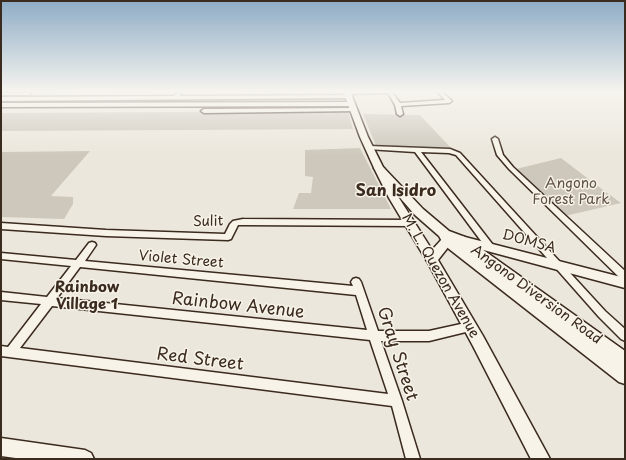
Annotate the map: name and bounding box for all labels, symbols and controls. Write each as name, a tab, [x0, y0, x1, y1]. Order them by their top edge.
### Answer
park label: Angono Forest Park	[532, 176, 610, 208]
district label: San Isidro	[356, 182, 436, 202]
street label: M. L. Quezon Avenue	[398, 211, 482, 341]
street label: Sulit	[192, 213, 224, 231]
street label: DOMSA	[500, 227, 558, 257]
street label: Angono Diversion Road	[467, 242, 605, 348]
street label: Violet Street	[138, 248, 224, 272]
district label: Rainbow Village 1	[55, 279, 119, 314]
street label: Rainbow Avenue	[171, 289, 305, 323]
street label: Gray Street	[372, 304, 422, 404]
street label: Red Street	[155, 345, 245, 375]

